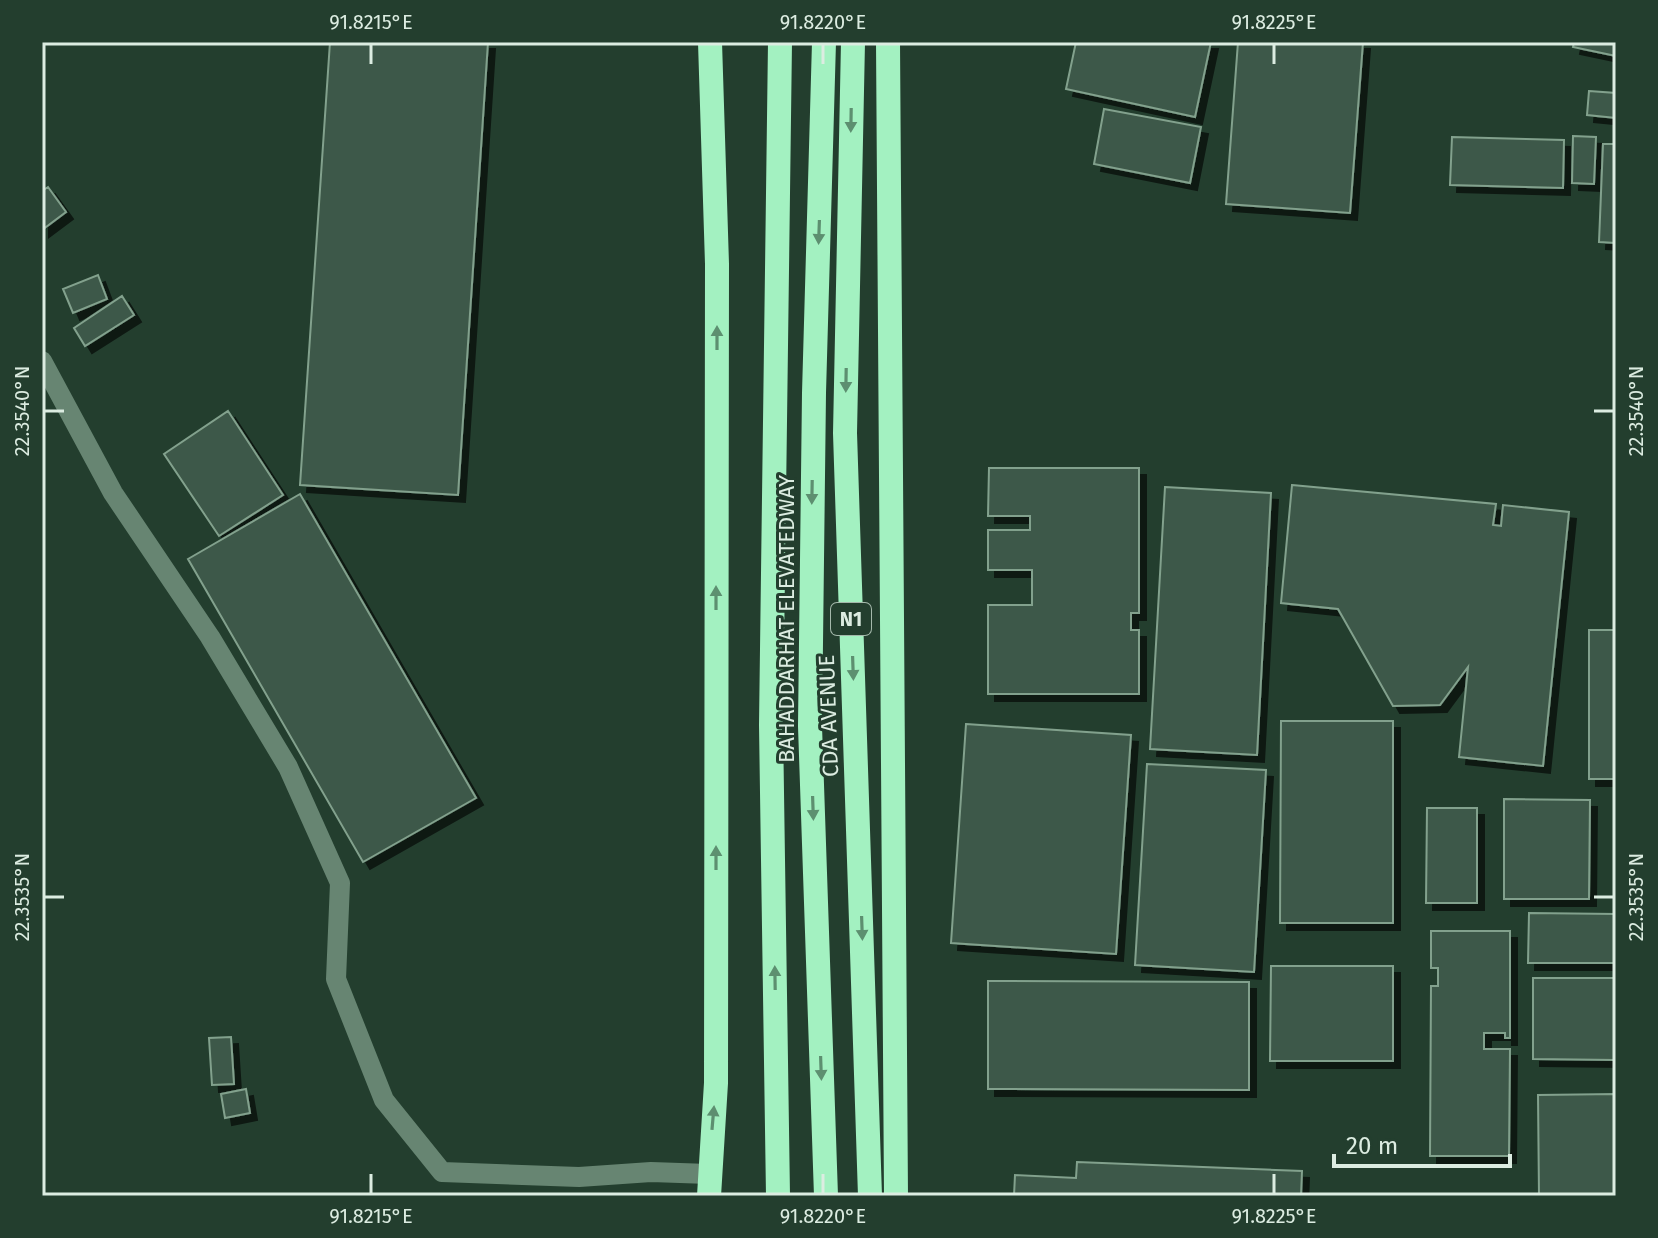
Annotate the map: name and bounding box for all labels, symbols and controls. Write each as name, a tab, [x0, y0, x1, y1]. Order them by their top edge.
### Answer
text: 91.8215°E	[329, 10, 413, 34]
text: 91.8220°E	[780, 10, 866, 34]
text: 91.8225°E	[1231, 10, 1317, 34]
one-way arrow	[845, 108, 857, 133]
one-way arrow	[812, 220, 825, 245]
one-way arrow	[711, 325, 723, 350]
text: 22.3540°N	[10, 366, 34, 456]
text: 22.3540°N	[1624, 366, 1648, 456]
one-way arrow	[840, 368, 852, 393]
street label: BAHADDARHAT ELEVATEDWAY	[773, 475, 800, 763]
one-way arrow	[806, 480, 819, 505]
one-way arrow	[710, 585, 723, 610]
road number: N1	[831, 603, 871, 635]
street label: CDA AVENUE	[813, 654, 844, 778]
one-way arrow	[846, 656, 859, 681]
one-way arrow	[806, 796, 819, 821]
one-way arrow	[710, 845, 722, 870]
text: 22.3535°N	[10, 853, 34, 941]
text: 22.3535°N	[1624, 853, 1648, 941]
one-way arrow	[855, 916, 868, 941]
one-way arrow	[768, 965, 781, 990]
one-way arrow	[815, 1056, 828, 1081]
one-way arrow	[707, 1105, 720, 1130]
scale bar	[1334, 1118, 1510, 1168]
text: 20 m	[1346, 1132, 1398, 1160]
text: 91.8215°E	[329, 1204, 413, 1228]
text: 91.8220°E	[780, 1204, 866, 1228]
text: 91.8225°E	[1231, 1204, 1317, 1228]

